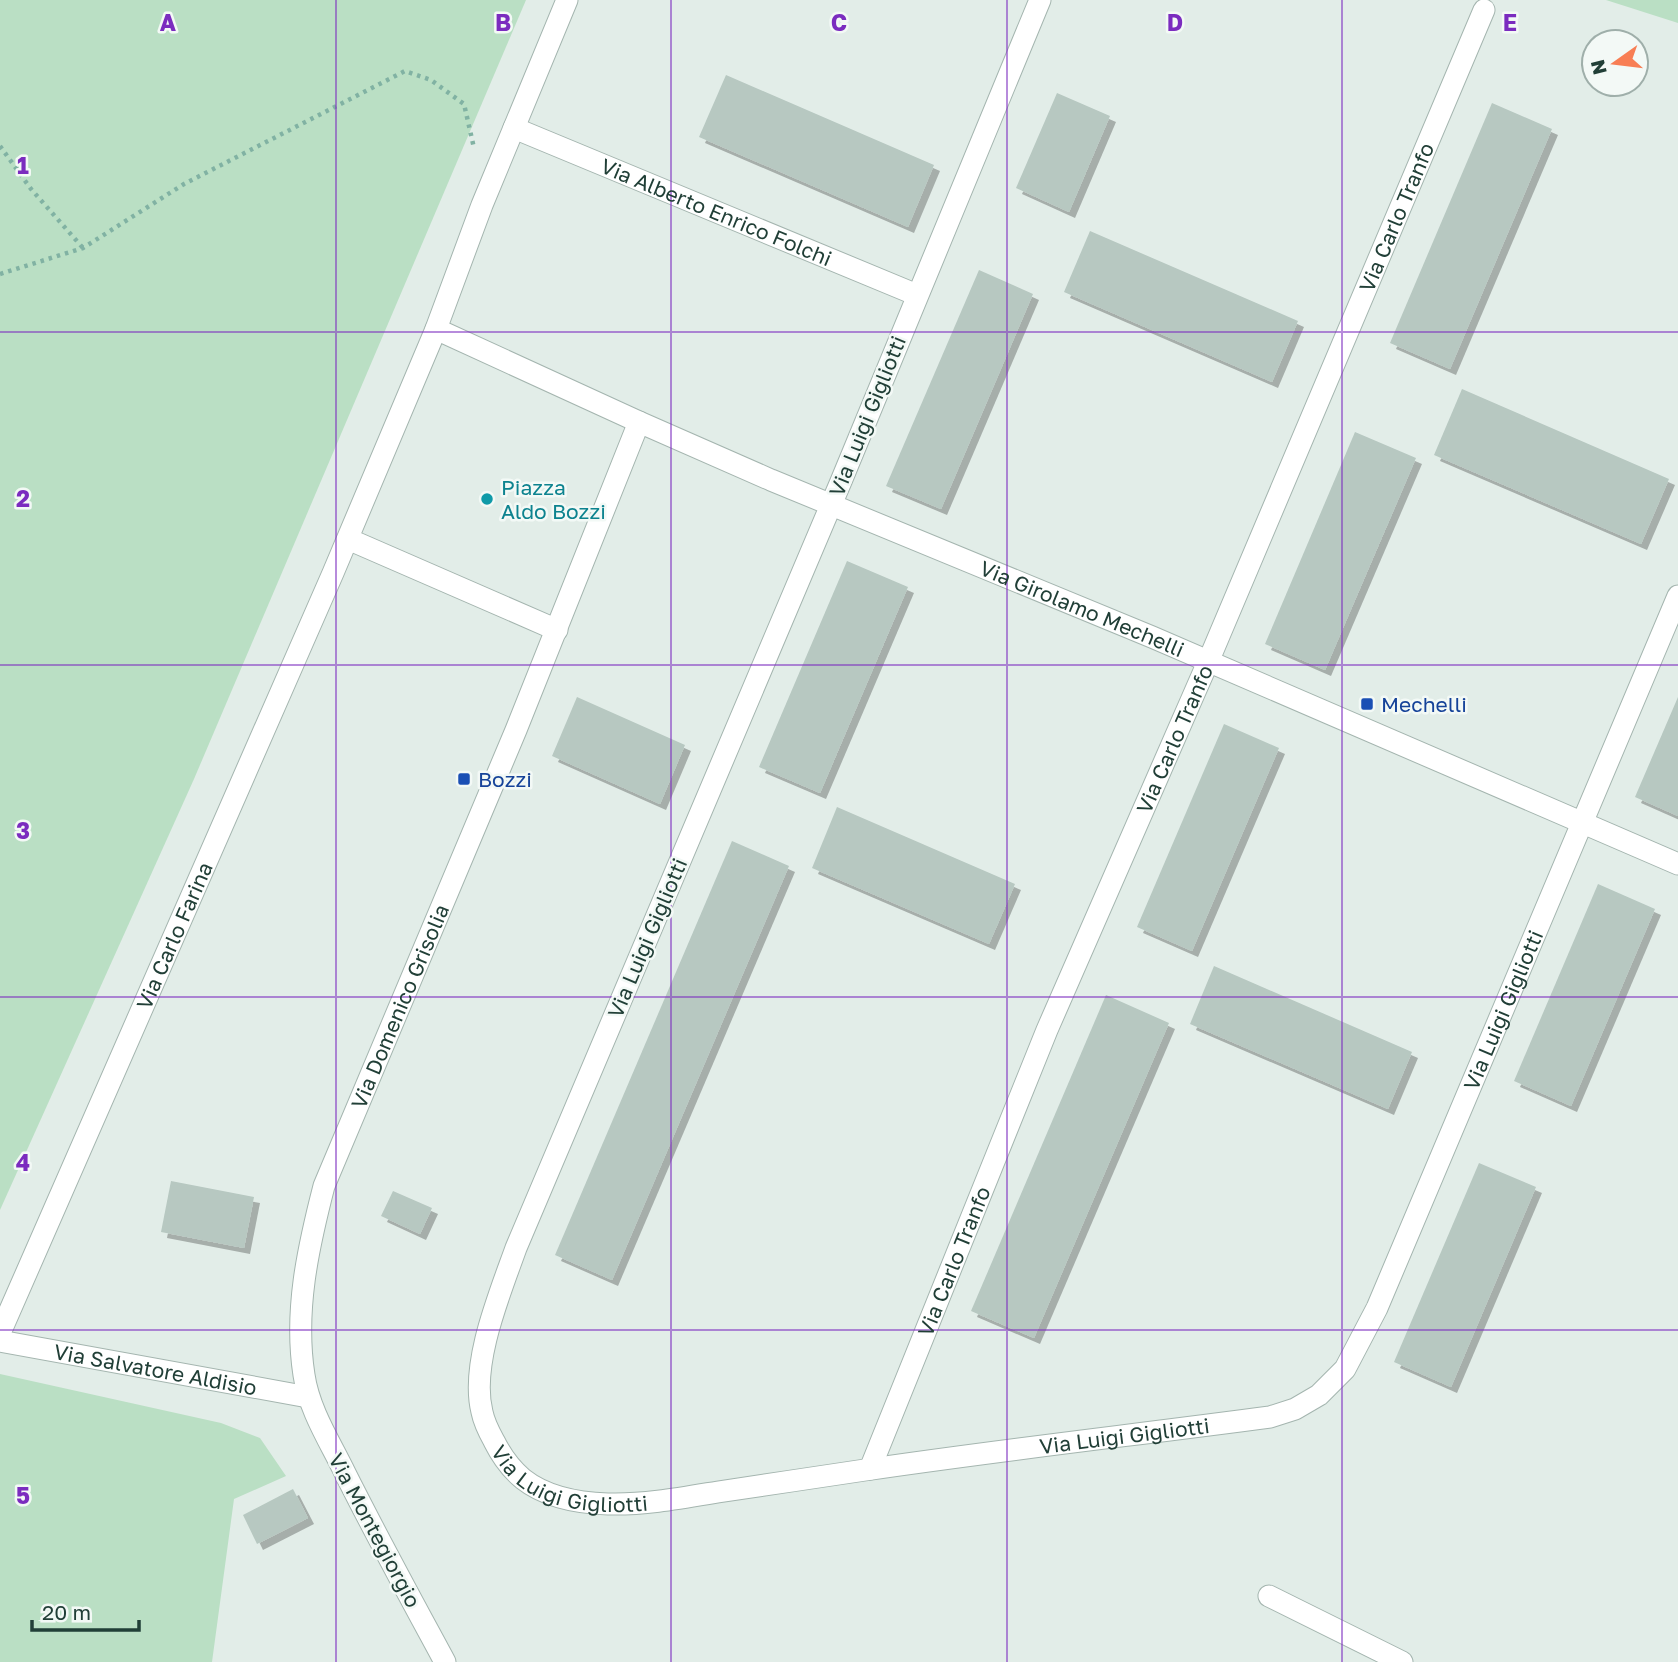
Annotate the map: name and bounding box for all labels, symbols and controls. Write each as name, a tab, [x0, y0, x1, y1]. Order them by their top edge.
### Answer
text: A	[160, 8, 177, 36]
text: B	[495, 8, 511, 36]
text: C	[831, 8, 847, 36]
text: D	[1167, 8, 1183, 36]
text: E	[1503, 8, 1517, 36]
north arrow	[1580, 28, 1650, 98]
text: N	[1585, 57, 1611, 77]
street label: Via Carlo Tranfo	[1353, 139, 1439, 296]
text: 1	[17, 151, 29, 179]
street label: Via Alberto Enrico Folchi	[597, 152, 836, 271]
street label: Via Luigi Gigliotti	[823, 332, 911, 500]
place label: Piazza Aldo Bozzi	[501, 474, 606, 524]
text: 2	[16, 484, 30, 512]
marker: Piazza Aldo Bozzi	[479, 491, 495, 507]
street label: Via Girolamo Mechelli	[976, 555, 1188, 662]
street label: Via Carlo Tranfo	[1130, 661, 1218, 817]
place label: Mechelli	[1381, 691, 1467, 717]
marker: Mechelli	[1359, 696, 1375, 712]
place label: Bozzi	[478, 766, 532, 792]
marker: Bozzi	[456, 771, 472, 787]
text: 3	[16, 816, 30, 844]
street label: Via Luigi Gigliotti	[602, 854, 692, 1022]
street label: Via Carlo Farina	[131, 858, 218, 1013]
street label: Via Domenico Grisolia	[345, 900, 454, 1112]
street label: Via Luigi Gigliotti	[1458, 926, 1548, 1094]
text: 4	[16, 1148, 30, 1176]
street label: Via Carlo Tranfo	[912, 1182, 996, 1340]
street label: Via Salvatore Aldisio	[52, 1338, 259, 1400]
street label: Via Luigi Gigliotti	[1038, 1412, 1211, 1459]
street label: Via Luigi Gigliotti	[486, 1440, 649, 1517]
street label: Via Montegiorgio	[323, 1448, 427, 1612]
text: 5	[16, 1481, 30, 1509]
scale bar	[32, 1588, 138, 1632]
text: 20 m	[42, 1599, 91, 1625]

